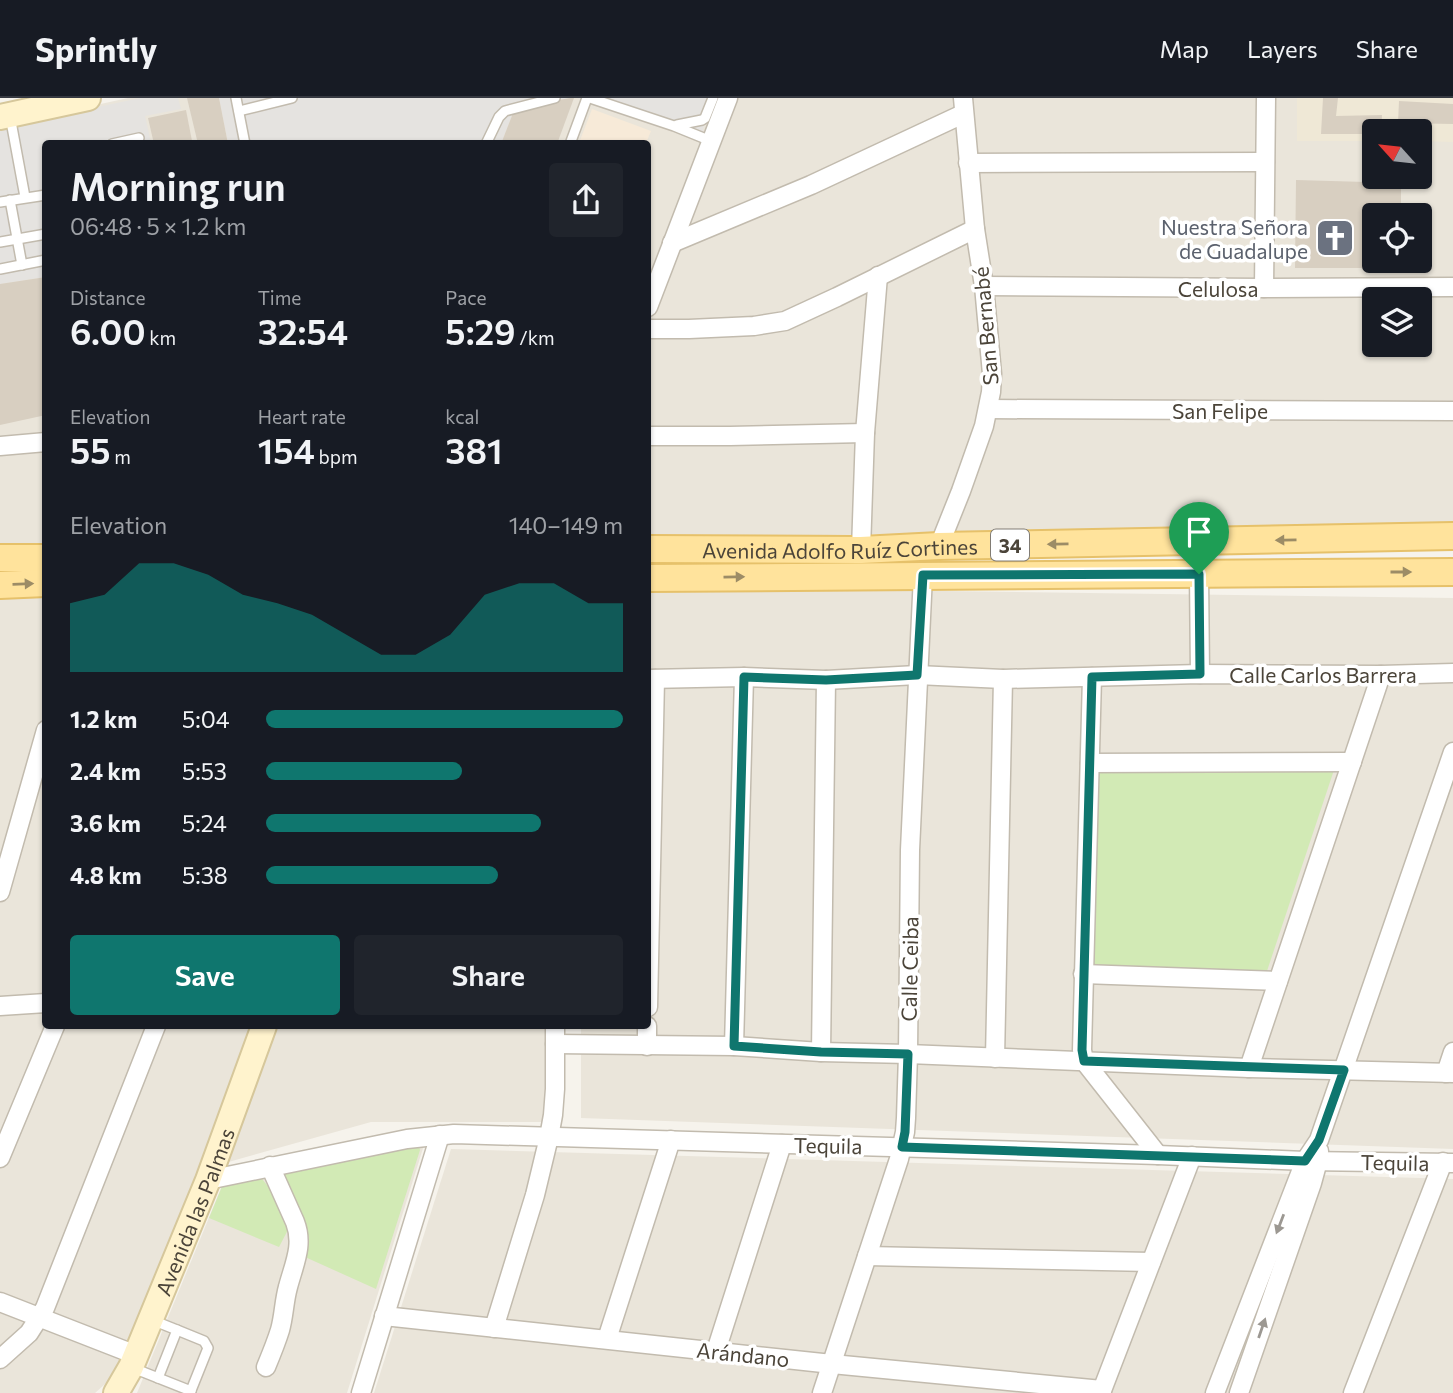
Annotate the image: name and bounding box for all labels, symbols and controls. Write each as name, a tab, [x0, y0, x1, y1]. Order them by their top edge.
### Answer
text: Sprintly	[35, 28, 157, 69]
text: Map	[1160, 34, 1209, 63]
text: Layers	[1247, 34, 1318, 63]
text: Share	[1356, 34, 1418, 63]
north arrow	[1362, 119, 1432, 189]
map controls	[1362, 119, 1432, 357]
text: Morning run	[70, 162, 286, 209]
button: share	[549, 163, 623, 237]
button: locate	[1362, 203, 1432, 273]
text: 06:48 · 5 × 1.2 km	[70, 212, 246, 240]
place label: Nuestra Señora de Guadalupe	[1161, 214, 1308, 263]
church icon: Nuestra Señora de Guadalupe	[1314, 217, 1356, 259]
street label: San Bernabé	[967, 266, 1003, 386]
street label: Celulosa	[1178, 276, 1258, 301]
text: Distance	[70, 286, 146, 309]
text: Time	[258, 286, 301, 309]
text: Pace	[445, 286, 487, 309]
button: layers	[1362, 287, 1432, 357]
text: 6.00	[70, 309, 146, 352]
text: 32:54	[258, 309, 348, 352]
text: 5:29	[445, 309, 516, 352]
text: km	[146, 326, 176, 349]
text: /km	[516, 326, 555, 349]
street label: San Felipe	[1172, 398, 1268, 423]
text: Elevation	[70, 405, 150, 428]
text: Heart rate	[258, 405, 346, 428]
text: kcal	[445, 405, 479, 428]
text: 55	[70, 428, 111, 471]
text: 154	[258, 428, 315, 471]
text: 381	[445, 428, 503, 471]
text: m	[111, 445, 131, 468]
text: bpm	[315, 445, 358, 468]
pin	[1169, 502, 1229, 574]
text: Elevation	[70, 511, 167, 539]
text: 140–149 m	[509, 511, 623, 539]
icon: arrive	[1180, 513, 1218, 551]
road number: 34	[991, 530, 1029, 560]
street label: Avenida Adolfo Ruíz Cortines	[702, 533, 978, 563]
one-way arrow	[1274, 534, 1296, 546]
one-way arrow	[1047, 538, 1069, 550]
one-way arrow	[1390, 566, 1412, 578]
one-way arrow	[723, 571, 745, 583]
one-way arrow	[12, 578, 34, 590]
street label: Calle Carlos Barrera	[1229, 662, 1417, 687]
text: 1.2 km	[70, 705, 137, 733]
text: 5:04	[182, 705, 229, 733]
text: 2.4 km	[70, 757, 141, 785]
text: 5:53	[182, 757, 227, 785]
text: 3.6 km	[70, 809, 141, 837]
text: 5:24	[182, 809, 227, 837]
text: 4.8 km	[70, 861, 142, 889]
text: 5:38	[182, 861, 228, 889]
street label: Calle Ceiba	[896, 916, 922, 1022]
button: Save	[70, 935, 340, 1015]
button: Share	[354, 935, 623, 1015]
street label: Avenida las Palmas	[149, 1124, 238, 1299]
street label: Tequila	[793, 1132, 863, 1158]
street label: Tequila	[1360, 1149, 1430, 1175]
one-way arrow	[1275, 1214, 1286, 1235]
one-way arrow	[1257, 1318, 1268, 1339]
street label: Arándano	[695, 1337, 791, 1371]

